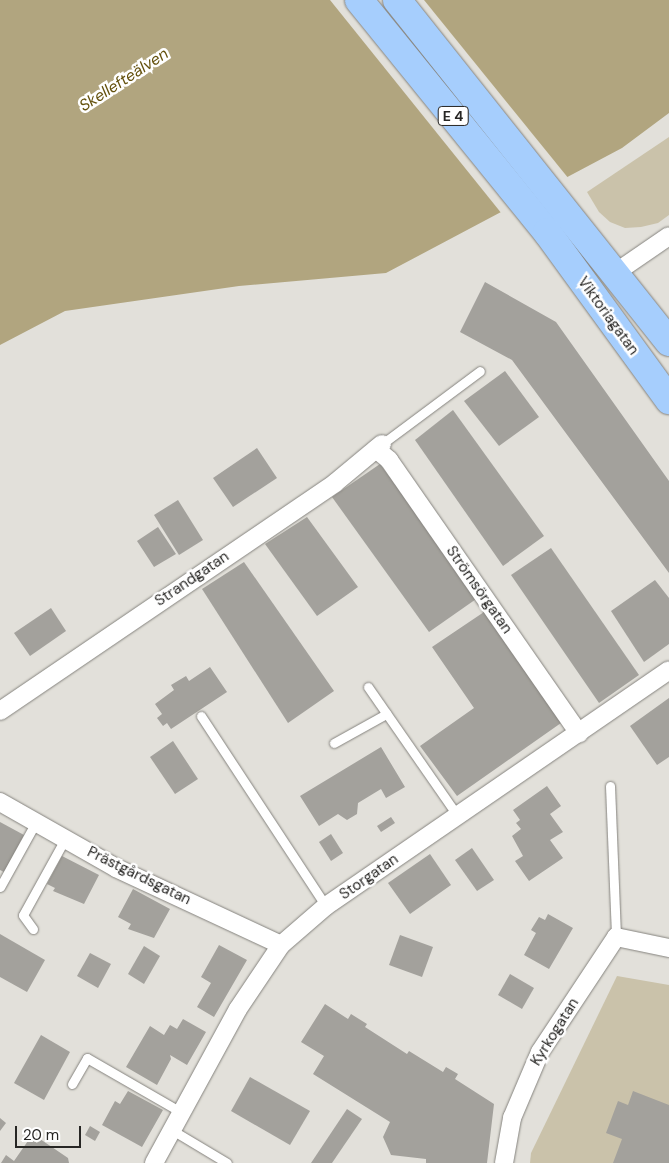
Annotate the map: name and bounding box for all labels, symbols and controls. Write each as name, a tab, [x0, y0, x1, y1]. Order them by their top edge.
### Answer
water label: Skellefteälven	[76, 44, 172, 116]
road number: E 4	[437, 104, 469, 128]
street label: Viktoriagatan	[574, 273, 642, 359]
street label: Strömsörgatan	[442, 543, 516, 637]
street label: Strandgatan	[152, 548, 232, 610]
street label: Prästgårdsgatan	[84, 843, 194, 909]
street label: Storgatan	[336, 850, 402, 904]
street label: Kyrkogatan	[527, 995, 583, 1069]
scale bar	[18, 1116, 84, 1148]
text: 20 m	[23, 1125, 59, 1145]

